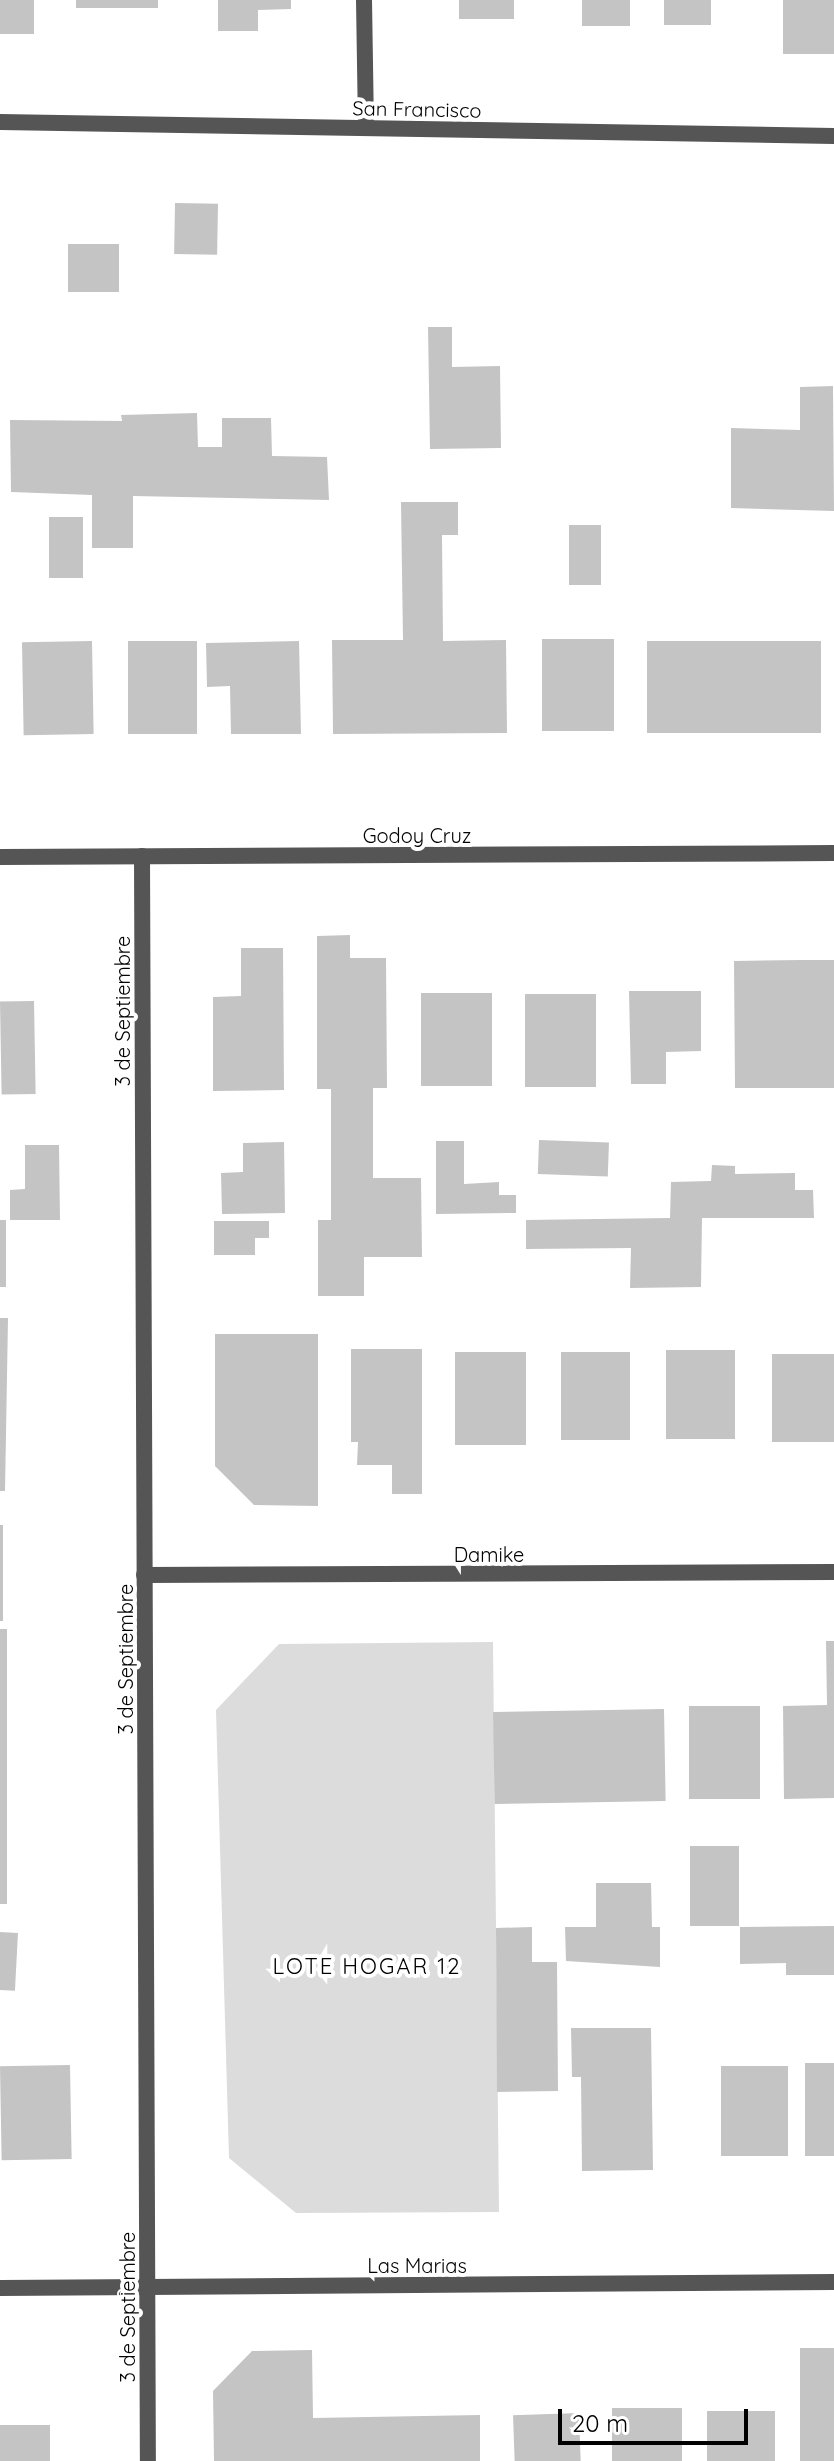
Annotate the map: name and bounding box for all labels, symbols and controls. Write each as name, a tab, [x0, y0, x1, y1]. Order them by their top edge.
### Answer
street label: San Francisco	[352, 96, 482, 122]
street label: Godoy Cruz	[363, 823, 471, 847]
street label: 3 de Septiembre	[110, 936, 134, 1086]
street label: Damike	[454, 1542, 524, 1566]
street label: 3 de Septiembre	[113, 1584, 137, 1734]
district label: LOTE HOGAR 12	[273, 1954, 461, 1980]
street label: 3 de Septiembre	[115, 2232, 139, 2382]
street label: Las Marias	[367, 2253, 467, 2277]
scale bar	[562, 2393, 752, 2443]
text: 20 m	[572, 2408, 628, 2438]

